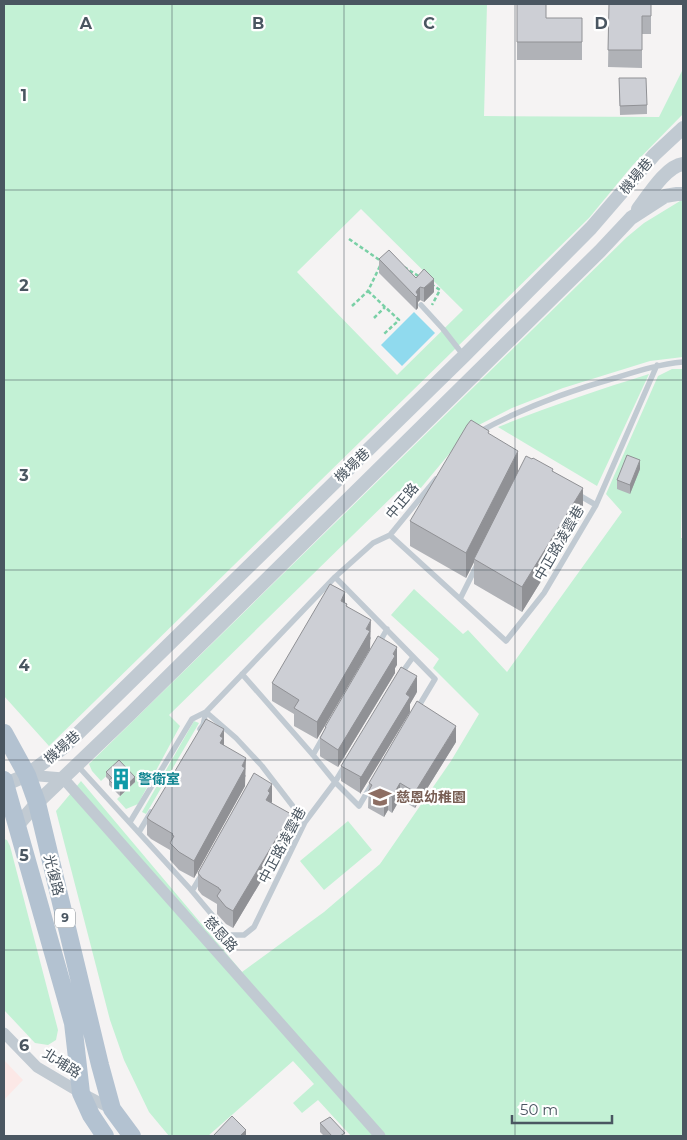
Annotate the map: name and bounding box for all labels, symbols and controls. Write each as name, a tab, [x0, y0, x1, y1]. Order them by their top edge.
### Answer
text: A	[79, 14, 93, 33]
text: B	[252, 14, 264, 33]
text: C	[423, 14, 435, 33]
text: D	[594, 14, 608, 33]
text: 1	[21, 86, 27, 105]
street label: 機場巷	[616, 154, 656, 198]
text: 2	[19, 276, 29, 295]
street label: 機場巷	[331, 444, 373, 486]
text: 3	[18, 466, 29, 485]
street label: 中正路	[382, 479, 422, 523]
street label: 中正路凌雲巷	[530, 502, 588, 584]
text: 4	[18, 656, 30, 675]
street label: 機場巷	[40, 726, 84, 768]
building icon: 警衛室	[108, 766, 134, 792]
place label: 警衛室	[138, 770, 180, 788]
school or university icon: 慈恩幼稚園	[367, 784, 393, 810]
place label: 慈恩幼稚園	[396, 788, 466, 806]
street label: 中正路凌雲巷	[254, 804, 310, 886]
text: 5	[19, 846, 29, 865]
street label: 光復路	[40, 852, 68, 898]
road number: 9	[55, 908, 75, 928]
street label: 慈恩路	[200, 912, 242, 956]
text: 6	[19, 1036, 29, 1055]
street label: 北埔路	[39, 1044, 85, 1082]
scale bar	[512, 1092, 612, 1124]
text: 50 m	[520, 1100, 558, 1119]

